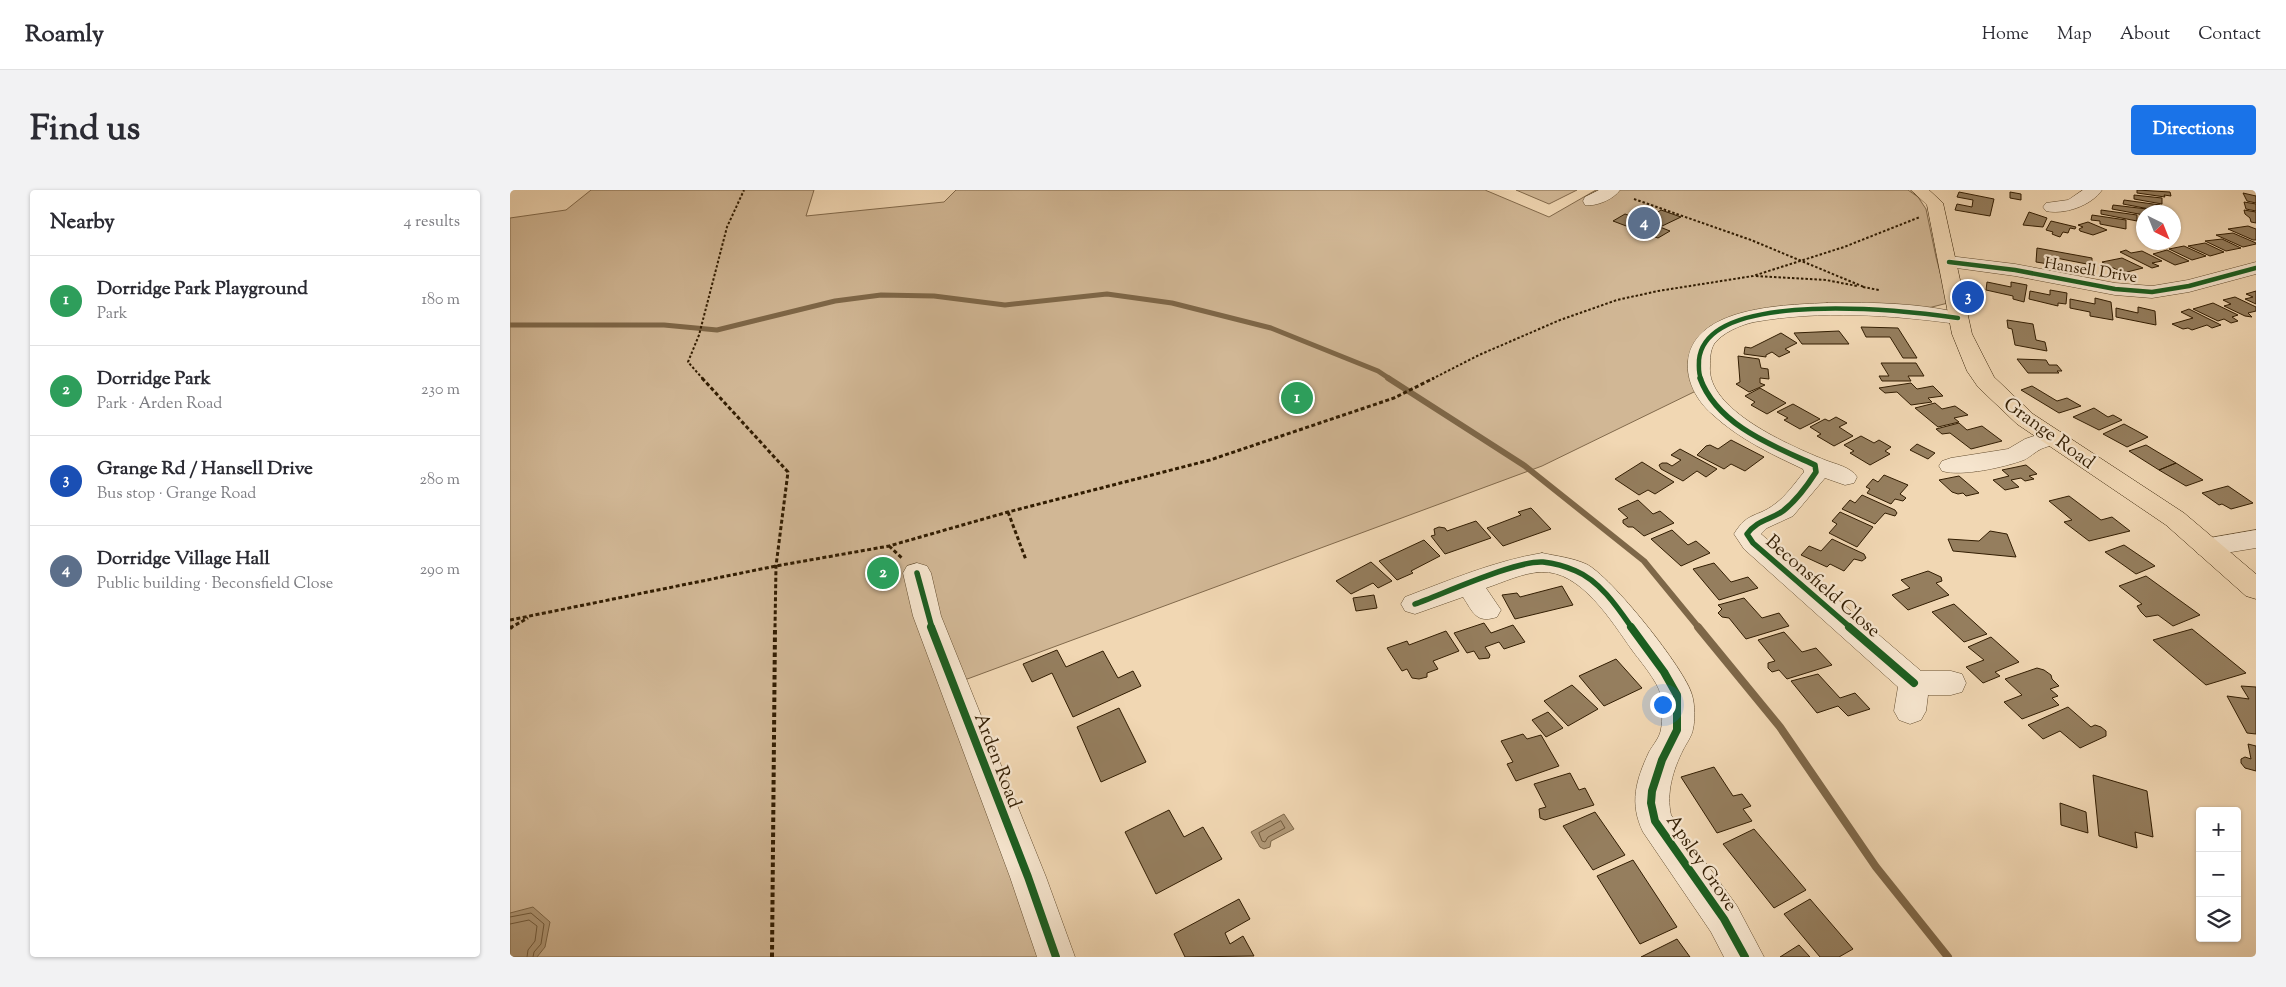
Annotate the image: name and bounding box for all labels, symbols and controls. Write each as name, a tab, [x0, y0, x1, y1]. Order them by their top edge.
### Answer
text: Roamly	[25, 18, 104, 52]
text: Home	[1982, 22, 2029, 48]
text: Map	[2057, 22, 2092, 48]
text: About	[2120, 22, 2170, 48]
text: Contact	[2198, 22, 2261, 48]
text: Find us	[30, 105, 140, 156]
button: Directions	[2131, 105, 2256, 155]
pin: 4	[1628, 204, 1660, 242]
north arrow	[2136, 205, 2181, 250]
text: Nearby	[50, 208, 115, 238]
text: 4 results	[404, 211, 460, 234]
street label: Hansell Drive	[2042, 253, 2139, 290]
text: Dorridge Park Playground	[97, 276, 308, 303]
pin: 3	[1952, 278, 1984, 316]
text: 1	[63, 289, 69, 312]
text: 180 m	[421, 289, 460, 312]
text: Park	[97, 303, 128, 326]
text: Dorridge Park	[97, 366, 211, 393]
text: 2	[62, 379, 70, 402]
text: 230 m	[421, 379, 460, 402]
pin: 1	[1281, 379, 1313, 417]
street label: Grange Road	[1997, 392, 2100, 477]
text: Park · Arden Road	[97, 393, 222, 416]
text: Grange Rd / Hansell Drive	[97, 456, 313, 483]
text: 3	[63, 469, 69, 492]
text: 280 m	[419, 469, 460, 492]
text: Bus stop · Grange Road	[97, 483, 256, 506]
street label: Beconsfield Close	[1759, 529, 1886, 645]
text: Dorridge Village Hall	[97, 546, 270, 573]
pin: 2	[867, 554, 899, 592]
text: 4	[62, 559, 70, 582]
text: 290 m	[420, 559, 460, 582]
text: Public building · Beconsfield Close	[97, 573, 333, 596]
your location	[1650, 692, 1676, 718]
street label: Arden Road	[966, 710, 1027, 812]
map controls	[2196, 807, 2241, 942]
button: +	[2196, 807, 2241, 852]
street label: Apsley Grove	[1659, 810, 1743, 917]
button: −	[2196, 852, 2241, 897]
button: layers	[2196, 897, 2241, 942]

